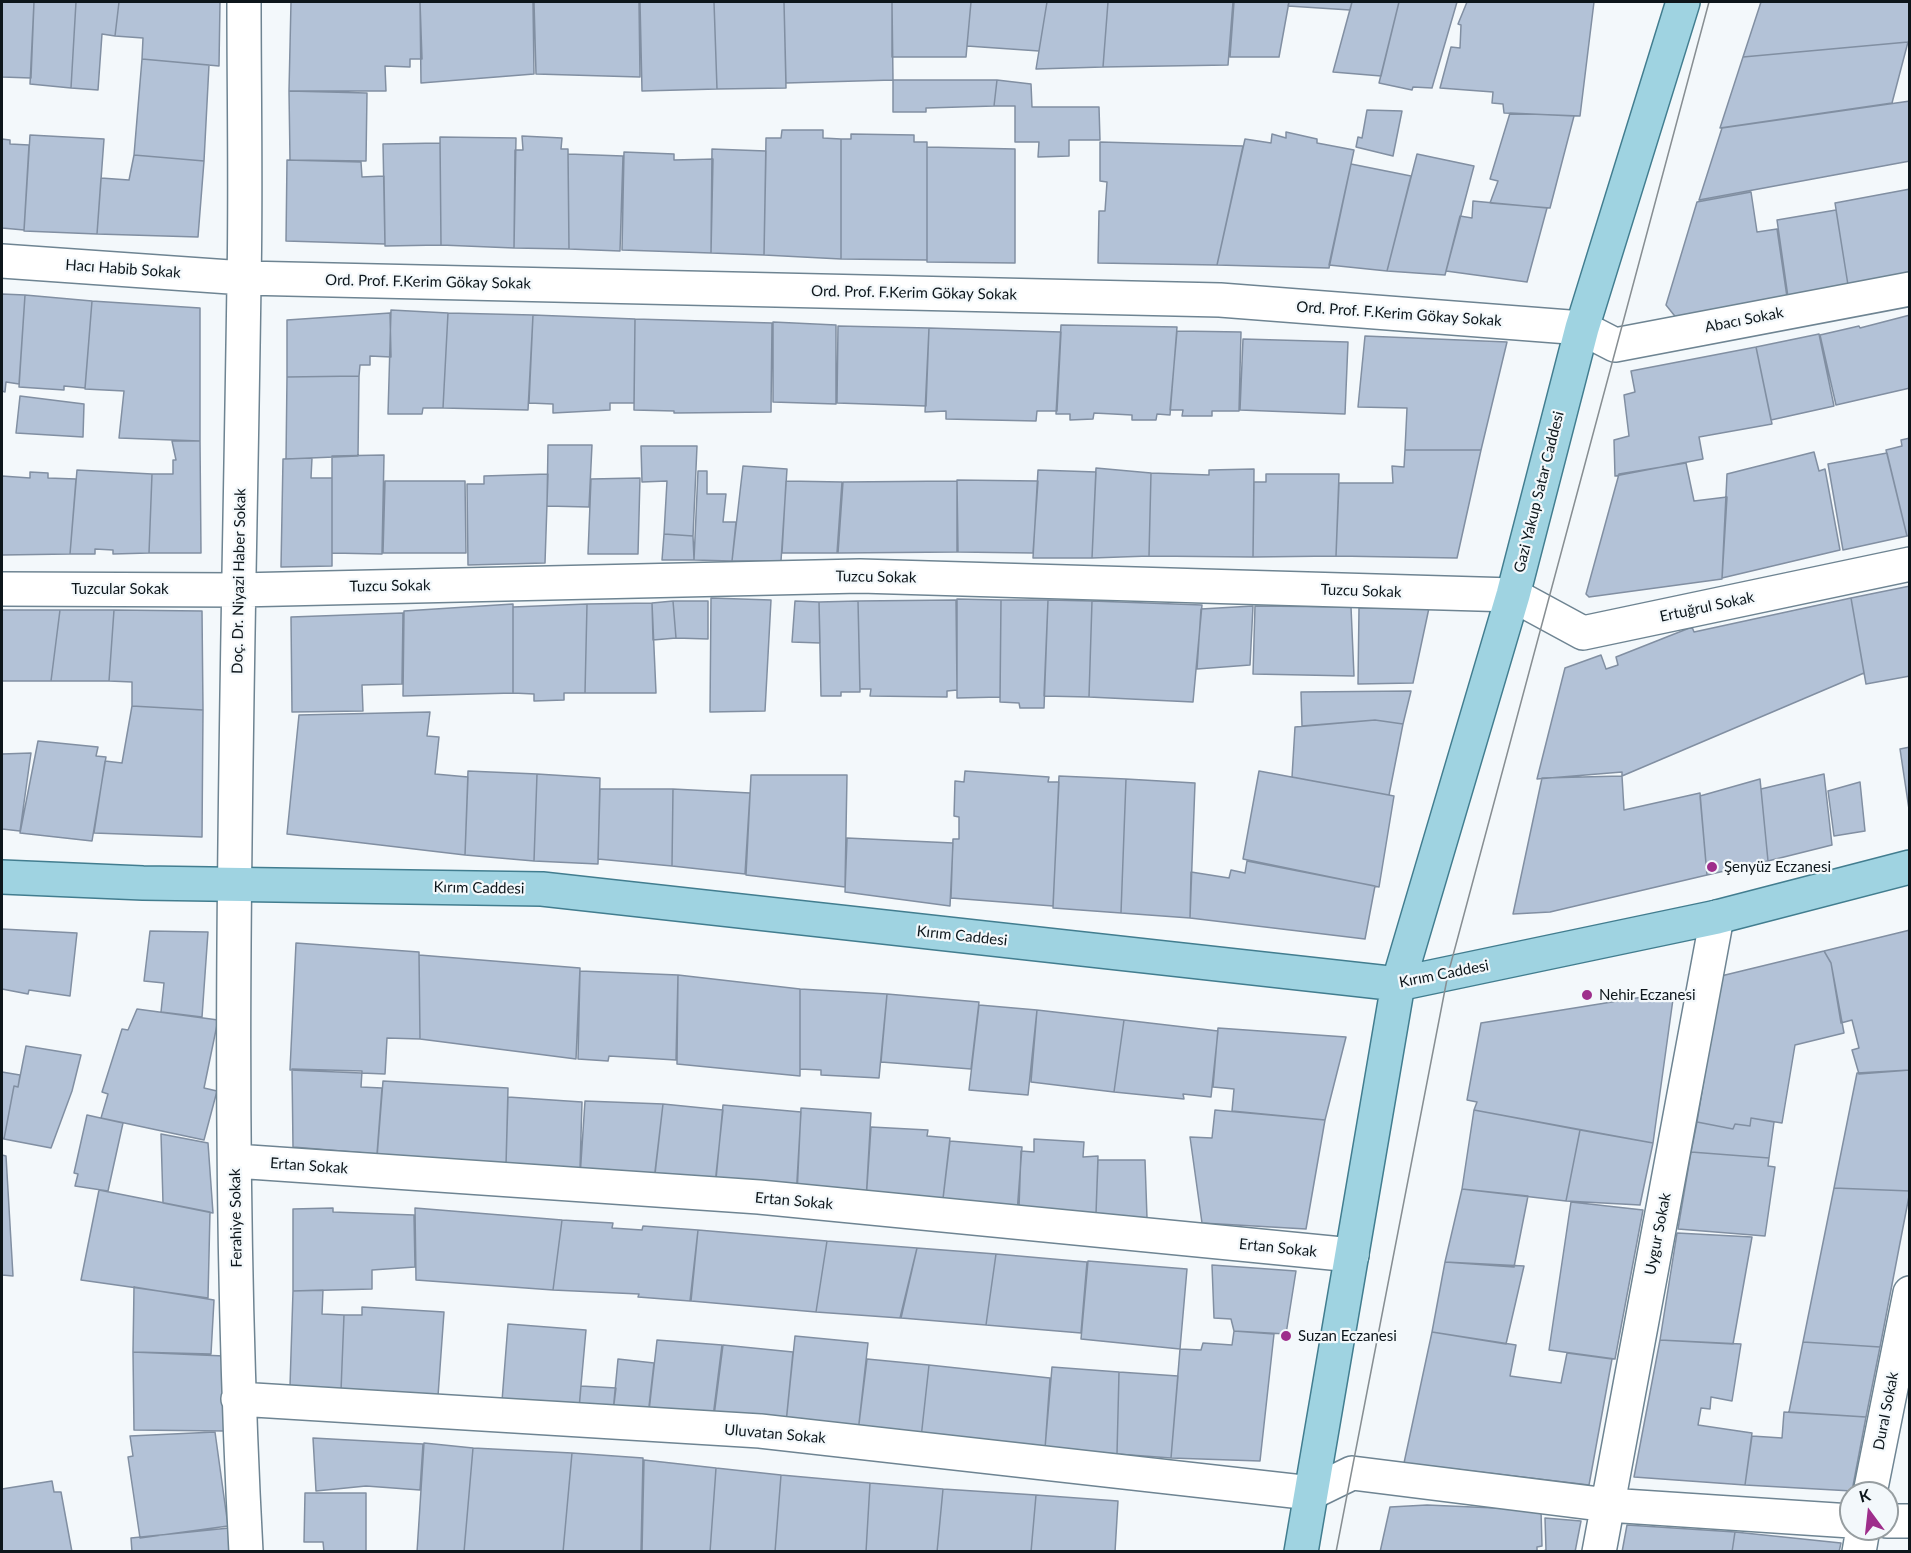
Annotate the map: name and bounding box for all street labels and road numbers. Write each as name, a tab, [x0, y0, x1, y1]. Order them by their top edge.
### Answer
street label: Hacı Habib Sokak	[65, 256, 181, 282]
street label: Ord. Prof. F.Kerim Gökay Sokak	[325, 271, 531, 293]
street label: Ord. Prof. F.Kerim Gökay Sokak	[811, 282, 1017, 304]
street label: Ord. Prof. F.Kerim Gökay Sokak	[1296, 298, 1502, 330]
street label: Abacı Sokak	[1703, 304, 1785, 336]
street label: Gazi Yakup Satar Caddesi	[1510, 409, 1568, 575]
street label: Doç. Dr. Niyazi Haber Sokak	[228, 488, 250, 674]
street label: Tuzcu Sokak	[835, 567, 917, 587]
street label: Tuzcu Sokak	[349, 576, 431, 596]
street label: Tuzcular Sokak	[71, 580, 169, 598]
street label: Tuzcu Sokak	[1320, 581, 1402, 601]
street label: Ertuğrul Sokak	[1658, 588, 1756, 626]
street label: Kırım Caddesi	[433, 878, 525, 898]
street label: Kırım Caddesi	[916, 922, 1008, 950]
street label: Kırım Caddesi	[1398, 956, 1490, 992]
street label: Ertan Sokak	[269, 1154, 349, 1178]
street label: Ferahiye Sokak	[226, 1168, 246, 1268]
street label: Ertan Sokak	[754, 1189, 834, 1213]
street label: Uygur Sokak	[1641, 1191, 1675, 1277]
street label: Ertan Sokak	[1238, 1235, 1318, 1261]
street label: Dural Sokak	[1870, 1370, 1902, 1452]
street label: Uluvatan Sokak	[723, 1421, 827, 1447]

